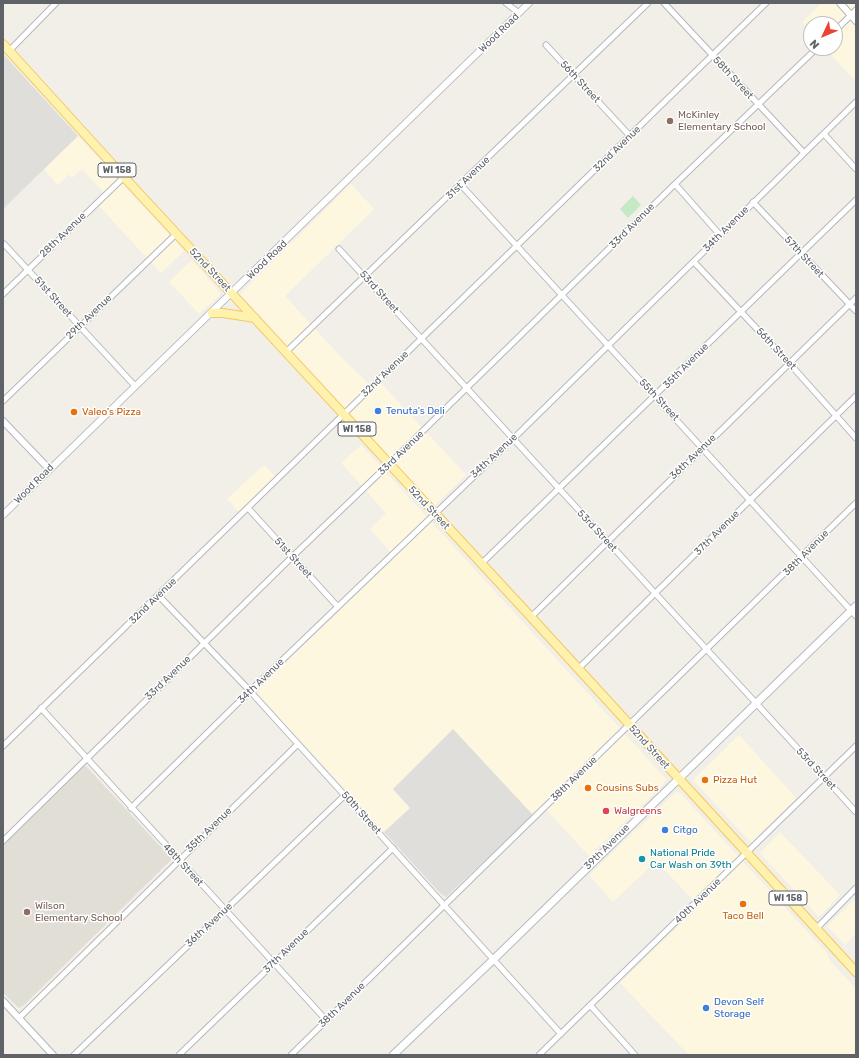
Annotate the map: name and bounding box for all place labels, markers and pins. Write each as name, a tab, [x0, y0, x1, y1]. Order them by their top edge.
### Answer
place label: McKinley Elementary School	[678, 109, 766, 132]
marker: McKinley Elementary School	[665, 116, 675, 126]
place label: Tenuta's Deli	[386, 405, 445, 417]
place label: Valeo's Pizza	[82, 406, 141, 418]
marker: Tenuta's Deli	[373, 406, 383, 416]
marker: Valeo's Pizza	[69, 407, 79, 417]
place label: Pizza Hut	[713, 774, 757, 786]
marker: Pizza Hut	[700, 775, 710, 785]
place label: Cousins Subs	[596, 782, 659, 794]
marker: Cousins Subs	[583, 783, 593, 793]
place label: Walgreens	[614, 805, 662, 817]
marker: Walgreens	[601, 806, 611, 816]
place label: Citgo	[673, 824, 698, 836]
marker: Citgo	[660, 825, 670, 835]
place label: National Pride Car Wash on 39th	[650, 847, 732, 870]
marker: National Pride Car Wash on 39th	[637, 854, 647, 864]
marker: Taco Bell	[738, 899, 748, 909]
place label: Wilson Elementary School	[35, 900, 123, 924]
marker: Wilson Elementary School	[22, 907, 32, 917]
place label: Taco Bell	[722, 910, 764, 922]
place label: Devon Self Storage	[714, 996, 764, 1020]
marker: Devon Self Storage	[701, 1003, 711, 1013]

